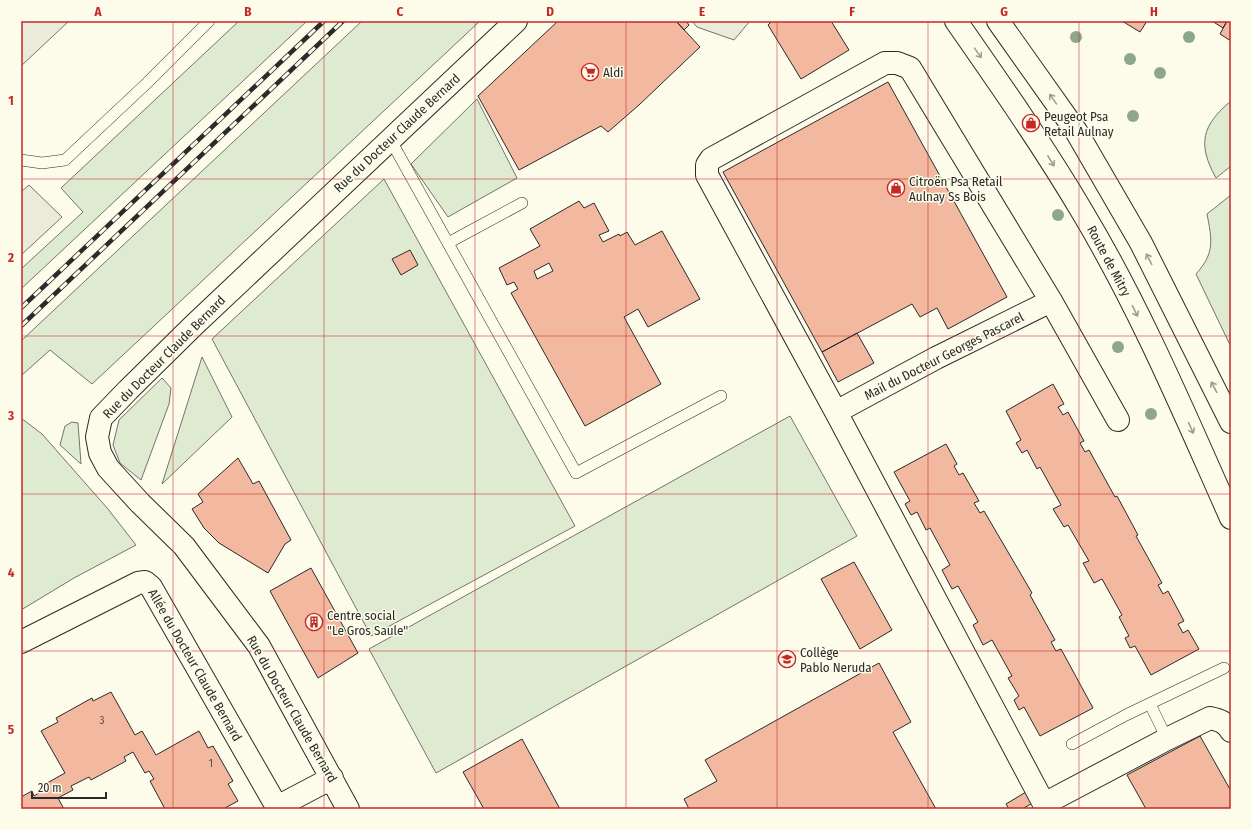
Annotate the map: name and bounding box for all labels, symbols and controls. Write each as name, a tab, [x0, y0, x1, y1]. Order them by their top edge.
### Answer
text: A	[93, 4, 102, 19]
text: B	[244, 4, 252, 19]
text: C	[397, 4, 404, 19]
text: D	[546, 4, 554, 19]
text: E	[699, 4, 705, 19]
text: F	[849, 4, 855, 19]
text: G	[1000, 4, 1008, 19]
text: H	[1150, 4, 1158, 19]
one-way arrow	[974, 47, 982, 58]
supermarket icon: Aldi	[580, 62, 600, 82]
place label: Aldi	[603, 65, 623, 80]
street label: Rue du Docteur Claude Bernard	[331, 71, 463, 195]
text: 1	[8, 93, 14, 108]
one-way arrow	[1049, 94, 1057, 105]
place label: Peugeot Psa Retail Aulnay	[1044, 109, 1114, 139]
shop icon: Peugeot Psa Retail Aulnay	[1021, 113, 1041, 133]
one-way arrow	[1047, 155, 1055, 167]
place label: Citroën Psa Retail Aulnay Ss Bois	[909, 174, 1003, 204]
shop icon: Citroën Psa Retail Aulnay Ss Bois	[886, 178, 906, 198]
street label: Route de Mitry	[1084, 223, 1134, 299]
text: 2	[7, 250, 14, 265]
one-way arrow	[1145, 253, 1152, 265]
street label: Rue du Docteur Claude Bernard	[100, 293, 228, 421]
one-way arrow	[1132, 304, 1139, 316]
street label: Mail du Docteur Georges Pascarel	[862, 309, 1027, 403]
one-way arrow	[1209, 381, 1217, 393]
text: 3	[7, 408, 14, 423]
one-way arrow	[1187, 422, 1195, 434]
text: 4	[8, 565, 15, 580]
street label: Allée du Docteur Claude Bernard	[145, 586, 245, 744]
place label: Centre social "Le Gros Saule"	[327, 608, 408, 638]
building icon: Centre social "Le Gros Saule"	[304, 612, 324, 632]
street label: Rue du Docteur Claude Bernard	[244, 633, 340, 785]
place label: Collège Pablo Neruda	[800, 645, 872, 675]
school or university icon: Collège Pablo Neruda	[777, 649, 797, 669]
house number: 3	[100, 714, 105, 727]
text: 5	[8, 722, 14, 737]
house number: 1	[209, 757, 213, 770]
scale bar	[32, 774, 106, 800]
text: 20 m	[38, 781, 62, 795]

